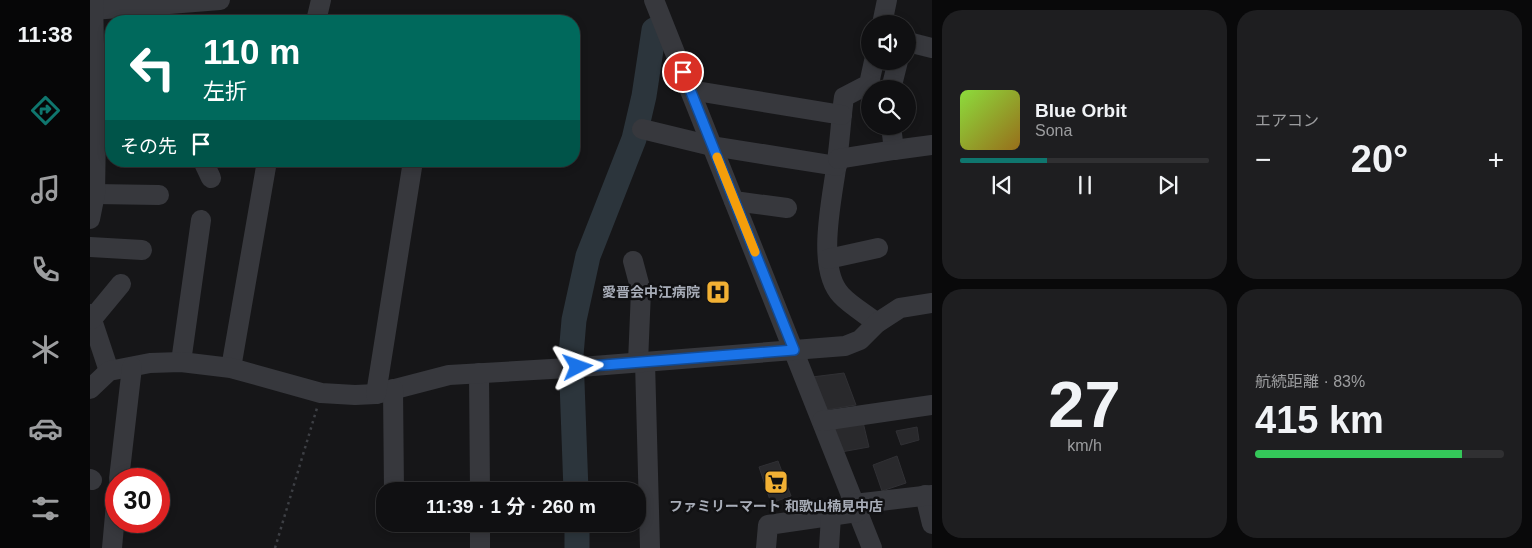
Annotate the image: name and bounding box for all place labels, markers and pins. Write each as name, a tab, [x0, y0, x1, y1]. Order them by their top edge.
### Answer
pin	[662, 51, 704, 93]
hospital icon: 愛晋会中江病院	[705, 279, 731, 305]
place label: 愛晋会中江病院	[602, 284, 700, 300]
supermarket icon: ファミリーマート 和歌山楠見中店	[763, 469, 789, 495]
place label: ファミリーマート 和歌山楠見中店	[669, 498, 883, 514]

